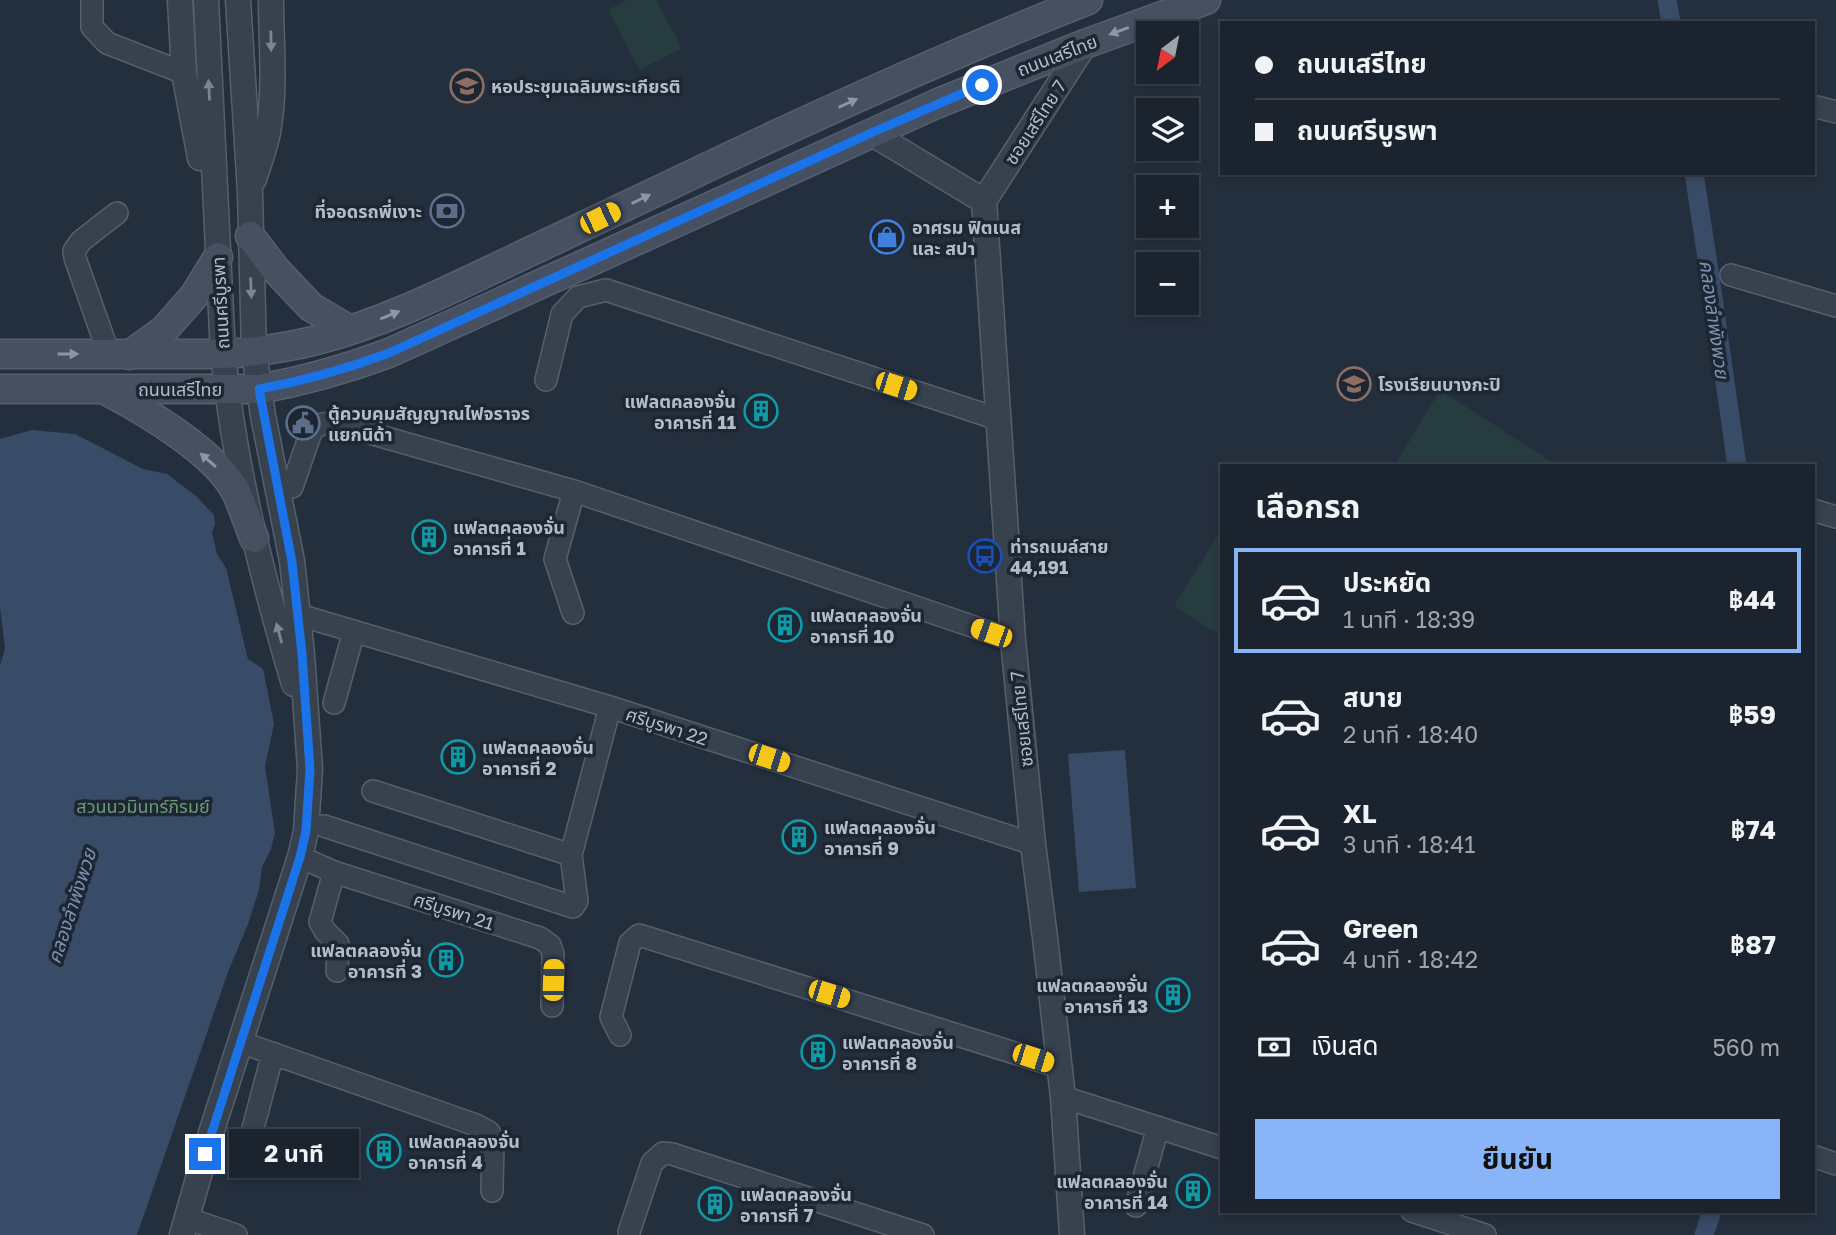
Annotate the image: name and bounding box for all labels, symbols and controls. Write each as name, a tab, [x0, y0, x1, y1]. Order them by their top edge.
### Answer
north arrow	[1136, 21, 1199, 84]
map controls	[1136, 21, 1199, 315]
one-way arrow	[1108, 26, 1129, 37]
one-way arrow	[266, 30, 277, 52]
street label: ถนนเสรีไทย	[1014, 30, 1100, 80]
text: ถนนเสรีไทย	[1297, 48, 1427, 79]
school or university icon: หอประชุมเฉลิมพระเกียรติ	[448, 67, 486, 105]
route start	[966, 69, 998, 101]
place label: หอประชุมเฉลิมพระเกียรติ	[491, 75, 681, 98]
street label: ซอยเสรีไทย 7	[1000, 76, 1070, 168]
one-way arrow	[203, 79, 214, 101]
one-way arrow	[837, 97, 858, 108]
button: layers	[1136, 98, 1199, 161]
text: ถนนศรีบูรพา	[1297, 115, 1438, 146]
button: +	[1136, 175, 1199, 238]
bank icon: ที่จอดรถพี่เงาะ	[428, 192, 466, 230]
one-way arrow	[631, 193, 651, 204]
place label: ที่จอดรถพี่เงาะ	[314, 199, 422, 222]
car	[577, 199, 624, 237]
place label: อาศรม ฟิตเนส และ สปา	[912, 216, 1021, 259]
shop icon: อาศรม ฟิตเนส และ สปา	[868, 218, 906, 256]
button: −	[1136, 252, 1199, 315]
street label: ถนนศรีบูรพา	[207, 256, 235, 350]
water label: คลองลำพังพวย	[1695, 258, 1735, 381]
one-way arrow	[246, 278, 257, 300]
one-way arrow	[380, 309, 401, 320]
one-way arrow	[57, 348, 79, 360]
school or university icon: โรงเรียนบางกะปิ	[1335, 365, 1373, 403]
car	[873, 370, 920, 402]
place label: โรงเรียนบางกะปิ	[1378, 373, 1501, 395]
street label: ถนนเสรีไทย	[138, 378, 222, 400]
place label: แฟลตคลองจั่น อาคารที่ 11	[624, 390, 736, 433]
building icon: แฟลตคลองจั่น อาคารที่ 11	[742, 392, 780, 430]
place label: ตู้ควบคุมสัญญาณไฟจราจร แยกนิด้า	[328, 402, 530, 445]
public building icon: ตู้ควบคุมสัญญาณไฟจราจร แยกนิด้า	[284, 404, 322, 442]
one-way arrow	[200, 452, 217, 468]
text: เลือกรถ	[1255, 487, 1360, 525]
place label: แฟลตคลองจั่น อาคารที่ 1	[453, 516, 565, 559]
building icon: แฟลตคลองจั่น อาคารที่ 1	[410, 518, 448, 556]
place label: ท่ารถเมล์สาย 44,191	[1010, 535, 1108, 578]
bus stop icon: ท่ารถเมล์สาย 44,191	[966, 537, 1004, 575]
text: ประหยัด	[1343, 567, 1431, 598]
icon: car	[1259, 569, 1322, 632]
text: ฿44	[1728, 584, 1776, 615]
place label: แฟลตคลองจั่น อาคารที่ 10	[810, 604, 922, 647]
text: 1 นาที · 18:39	[1343, 605, 1475, 633]
building icon: แฟลตคลองจั่น อาคารที่ 10	[766, 606, 804, 644]
car	[968, 616, 1015, 650]
one-way arrow	[273, 622, 284, 644]
street label: ซอยเสรีไทย 7	[1005, 670, 1037, 768]
text: สบาย	[1343, 682, 1403, 713]
icon: car	[1259, 684, 1322, 747]
text: ฿59	[1729, 699, 1776, 730]
street label: ศรีบูรพา 22	[623, 702, 711, 751]
text: 2 นาที · 18:40	[1343, 720, 1478, 748]
place label: แฟลตคลองจั่น อาคารที่ 2	[482, 736, 594, 779]
building icon: แฟลตคลองจั่น อาคารที่ 2	[439, 738, 477, 776]
car	[746, 742, 793, 774]
park label: สวนนวมินทร์ภิรมย์	[76, 795, 210, 817]
text: XL	[1343, 798, 1377, 829]
icon: car	[1259, 799, 1322, 862]
text: ฿74	[1730, 814, 1776, 845]
place label: แฟลตคลองจั่น อาคารที่ 9	[824, 816, 936, 859]
building icon: แฟลตคลองจั่น อาคารที่ 9	[780, 818, 818, 856]
text: 3 นาที · 18:41	[1343, 830, 1475, 858]
water label: คลองลำพังพวย	[42, 844, 101, 966]
street label: ศรีบูรพา 21	[410, 888, 497, 936]
text: Green	[1343, 913, 1418, 944]
icon: car	[1259, 914, 1322, 977]
text: ฿87	[1730, 929, 1776, 960]
place label: แฟลตคลองจั่น อาคารที่ 3	[310, 939, 422, 982]
building icon: แฟลตคลองจั่น อาคารที่ 3	[427, 941, 465, 979]
text: 4 นาที · 18:42	[1343, 945, 1478, 973]
car	[542, 959, 565, 1001]
place label: แฟลตคลองจั่น อาคารที่ 13	[1036, 974, 1148, 1017]
building icon: แฟลตคลองจั่น อาคารที่ 13	[1154, 976, 1192, 1014]
car	[806, 978, 853, 1010]
icon: cash	[1255, 1028, 1293, 1066]
text: เงินสด	[1311, 1030, 1378, 1061]
place label: แฟลตคลองจั่น อาคารที่ 8	[842, 1031, 954, 1074]
building icon: แฟลตคลองจั่น อาคารที่ 8	[799, 1033, 837, 1071]
text: 560 m	[1712, 1033, 1780, 1061]
car	[1010, 1042, 1057, 1074]
button: ยืนยัน	[1255, 1119, 1780, 1199]
callout: 2 นาที	[230, 1130, 359, 1178]
place label: แฟลตคลองจั่น อาคารที่ 4	[408, 1130, 520, 1173]
building icon: แฟลตคลองจั่น อาคารที่ 4	[365, 1132, 403, 1170]
route end	[189, 1138, 221, 1170]
text: 2 นาที	[264, 1139, 324, 1167]
place label: แฟลตคลองจั่น อาคารที่ 14	[1056, 1170, 1168, 1213]
building icon: แฟลตคลองจั่น อาคารที่ 14	[1174, 1172, 1212, 1210]
place label: แฟลตคลองจั่น อาคารที่ 7	[740, 1183, 852, 1226]
building icon: แฟลตคลองจั่น อาคารที่ 7	[696, 1185, 734, 1223]

